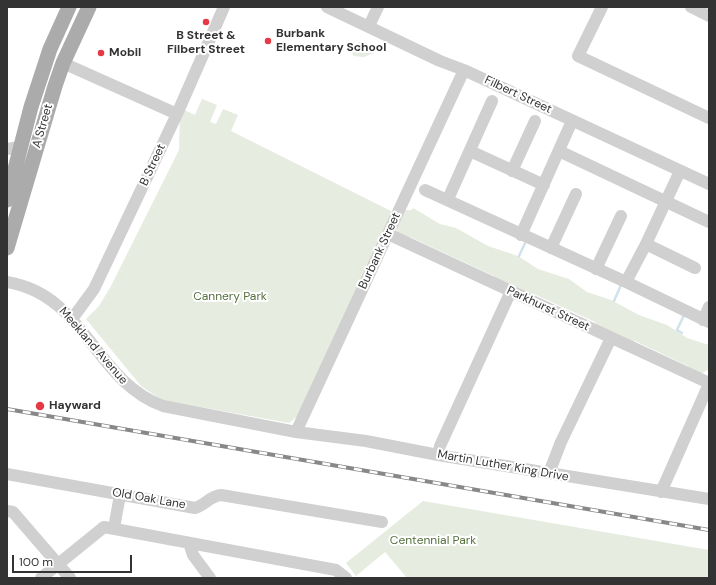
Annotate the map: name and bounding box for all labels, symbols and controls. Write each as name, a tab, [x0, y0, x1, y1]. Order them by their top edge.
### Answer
marker: B Street & Filbert Street	[201, 17, 211, 27]
place label: Burbank Elementary School	[276, 27, 386, 55]
place label: B Street & Filbert Street	[167, 29, 245, 57]
marker: Burbank Elementary School	[263, 36, 273, 46]
place label: Mobil	[109, 46, 141, 60]
marker: Mobil	[96, 48, 106, 58]
street label: Filbert Street	[482, 73, 554, 117]
street label: A Street	[30, 102, 56, 150]
street label: B Street	[137, 142, 169, 188]
street label: Burbank Street	[356, 210, 404, 292]
street label: Parkhurst Street	[504, 284, 592, 334]
park label: Cannery Park	[193, 290, 267, 304]
street label: Meekland Avenue	[56, 305, 130, 387]
place label: Hayward	[49, 399, 101, 413]
marker: Hayward	[34, 400, 46, 412]
street label: Martin Luther King Drive	[436, 447, 570, 485]
street label: Old Oak Lane	[111, 485, 187, 513]
park label: Centennial Park	[390, 534, 476, 548]
scale bar	[14, 547, 134, 573]
text: 100 m	[19, 554, 53, 570]

